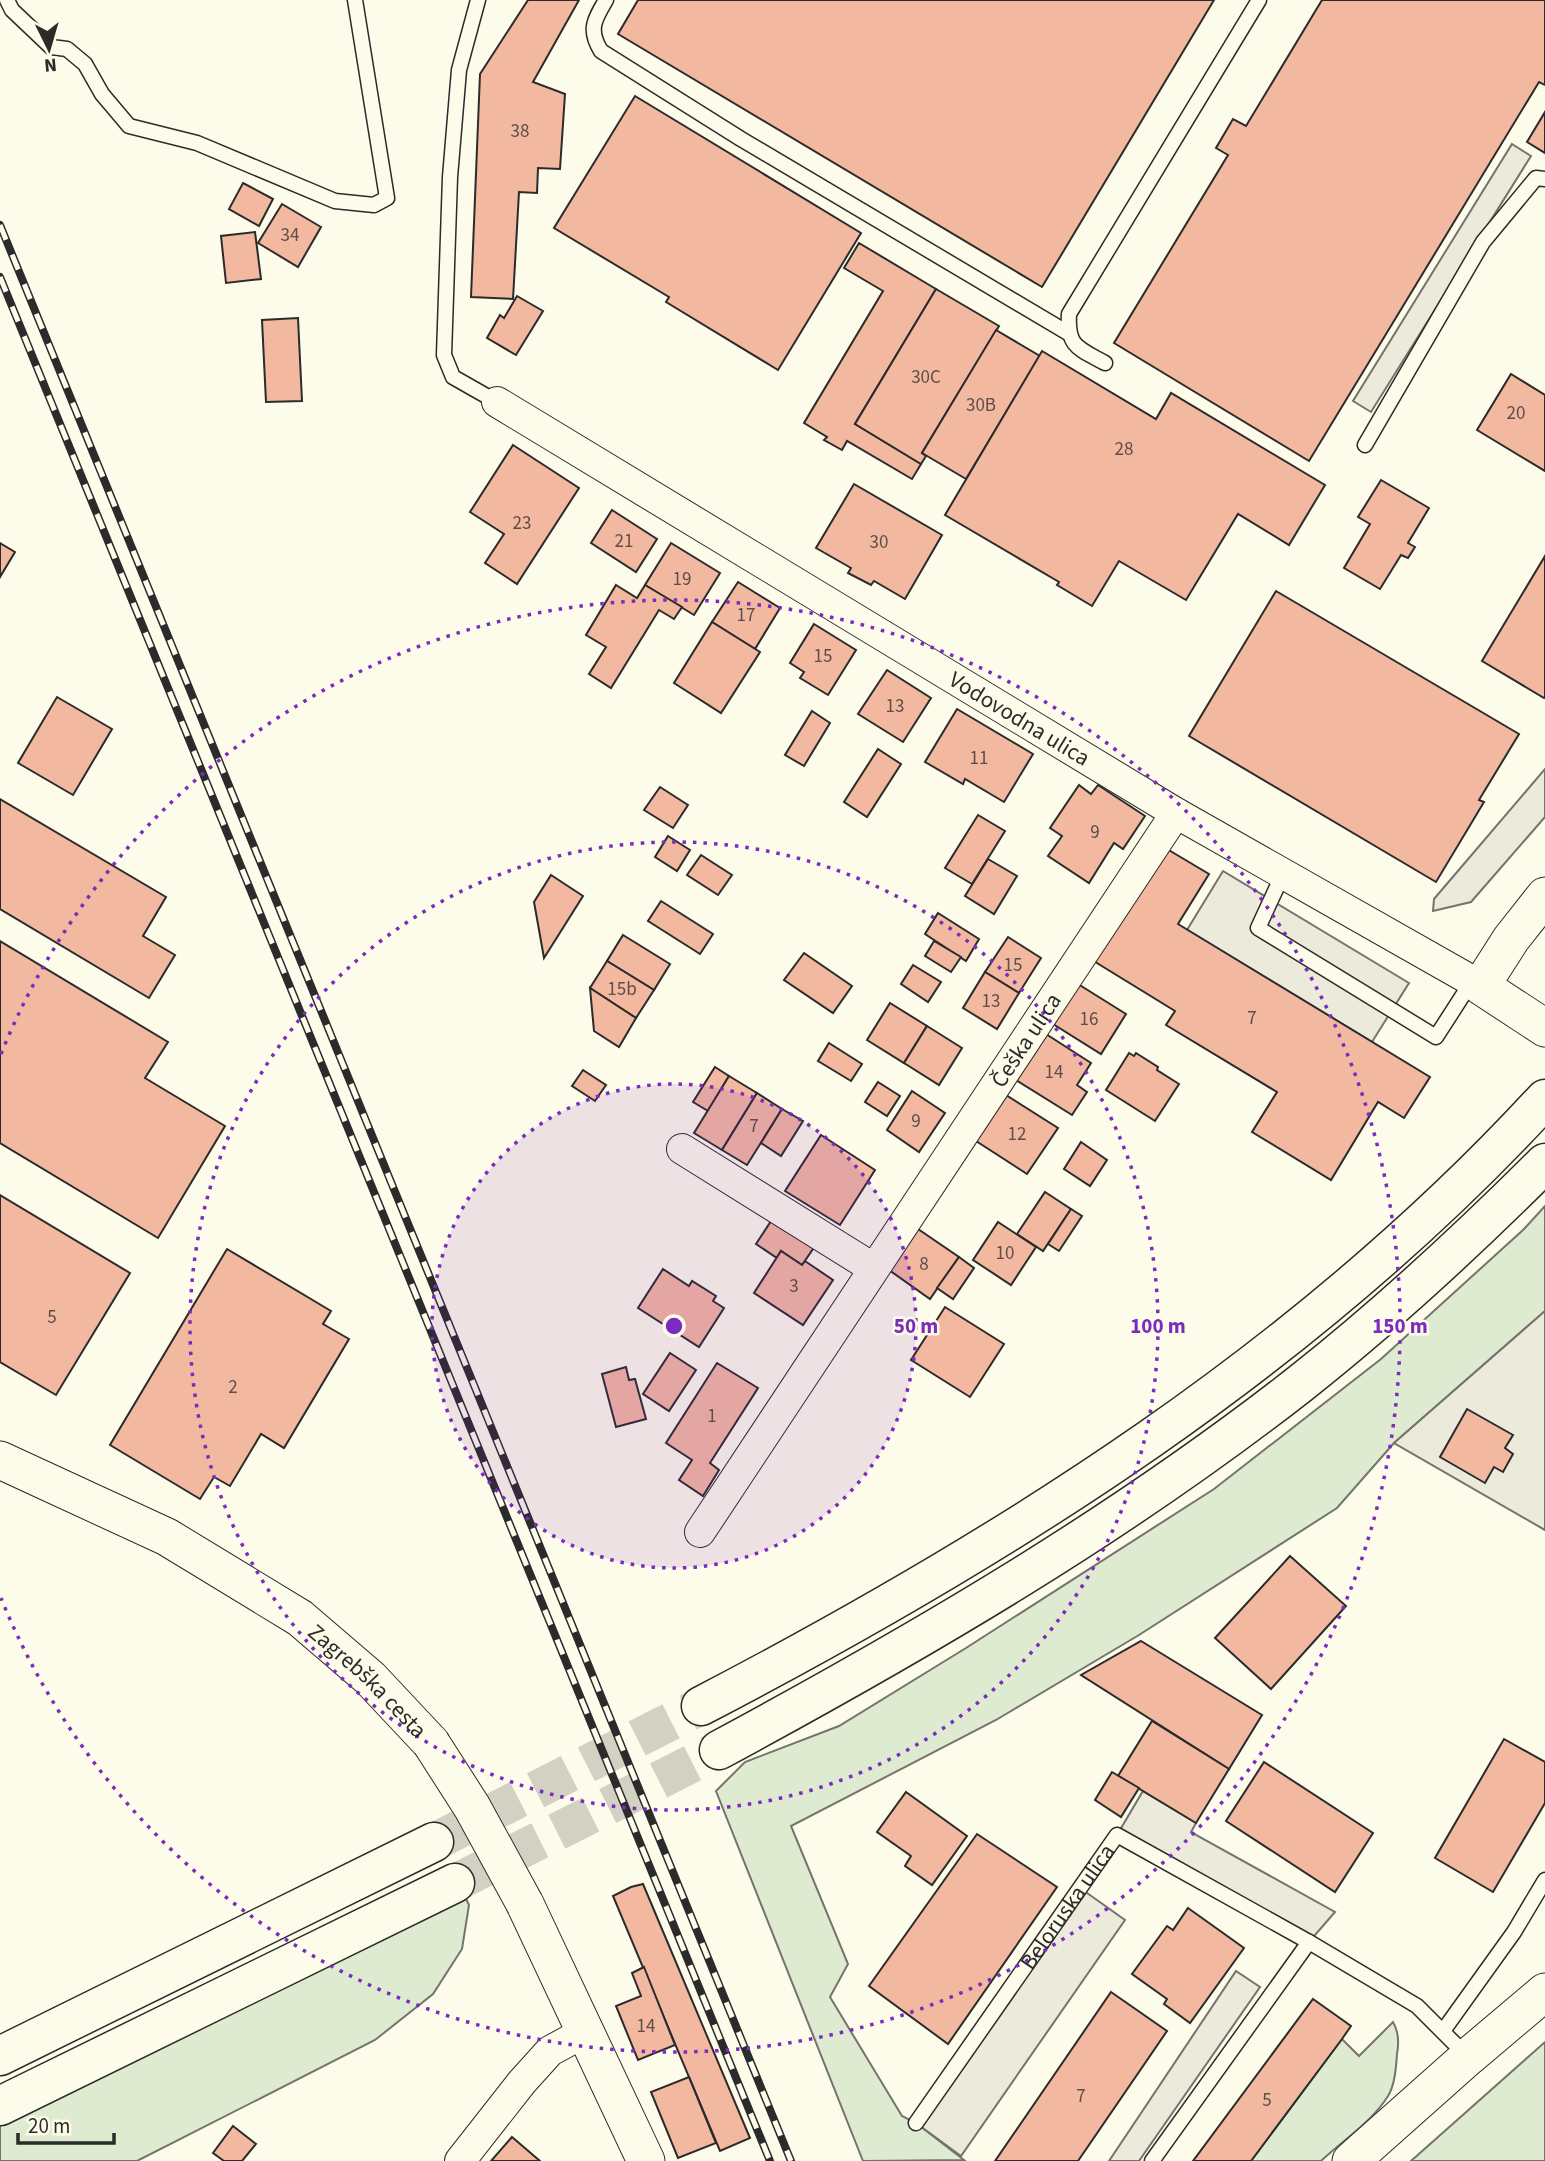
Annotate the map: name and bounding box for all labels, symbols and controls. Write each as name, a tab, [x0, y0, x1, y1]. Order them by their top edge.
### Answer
north arrow	[14, 14, 84, 84]
text: N	[43, 50, 58, 78]
house number: 38	[511, 118, 529, 145]
house number: 34	[281, 222, 299, 249]
house number: 30C	[911, 364, 941, 391]
house number: 30B	[966, 392, 996, 419]
house number: 20	[1507, 400, 1525, 427]
house number: 28	[1115, 436, 1133, 463]
house number: 23	[513, 510, 531, 537]
house number: 21	[615, 528, 633, 555]
house number: 30	[870, 529, 888, 556]
house number: 19	[673, 566, 691, 593]
house number: 17	[737, 602, 755, 629]
house number: 15	[814, 643, 832, 670]
street label: Vodovodna ulica	[943, 663, 1097, 774]
house number: 13	[886, 693, 904, 720]
house number: 11	[970, 745, 988, 772]
house number: 9	[1090, 819, 1100, 846]
house number: 15	[1004, 952, 1022, 979]
house number: 15b	[607, 976, 637, 1003]
street label: Češka ulica	[982, 986, 1069, 1094]
house number: 13	[982, 988, 1000, 1015]
house number: 7	[1247, 1005, 1257, 1032]
house number: 16	[1080, 1006, 1098, 1033]
house number: 14	[1045, 1059, 1063, 1086]
house number: 9	[911, 1108, 921, 1135]
house number: 7	[749, 1113, 759, 1140]
house number: 12	[1008, 1121, 1026, 1148]
house number: 10	[996, 1240, 1014, 1267]
house number: 8	[919, 1251, 929, 1278]
house number: 3	[789, 1273, 799, 1300]
house number: 5	[47, 1304, 57, 1331]
text: 50 m	[894, 1311, 938, 1341]
text: 100 m	[1130, 1311, 1186, 1341]
text: 150 m	[1372, 1311, 1428, 1341]
centre of rings	[662, 1314, 686, 1338]
house number: 2	[228, 1374, 238, 1401]
house number: 1	[707, 1403, 717, 1430]
street label: Zagrebška cesta	[301, 1616, 435, 1745]
street label: Beloruska ulica	[1012, 1837, 1123, 1976]
house number: 14	[637, 2013, 655, 2040]
house number: 7	[1076, 2083, 1086, 2110]
house number: 5	[1262, 2087, 1272, 2114]
scale bar	[18, 2102, 114, 2146]
text: 20 m	[28, 2111, 70, 2141]

